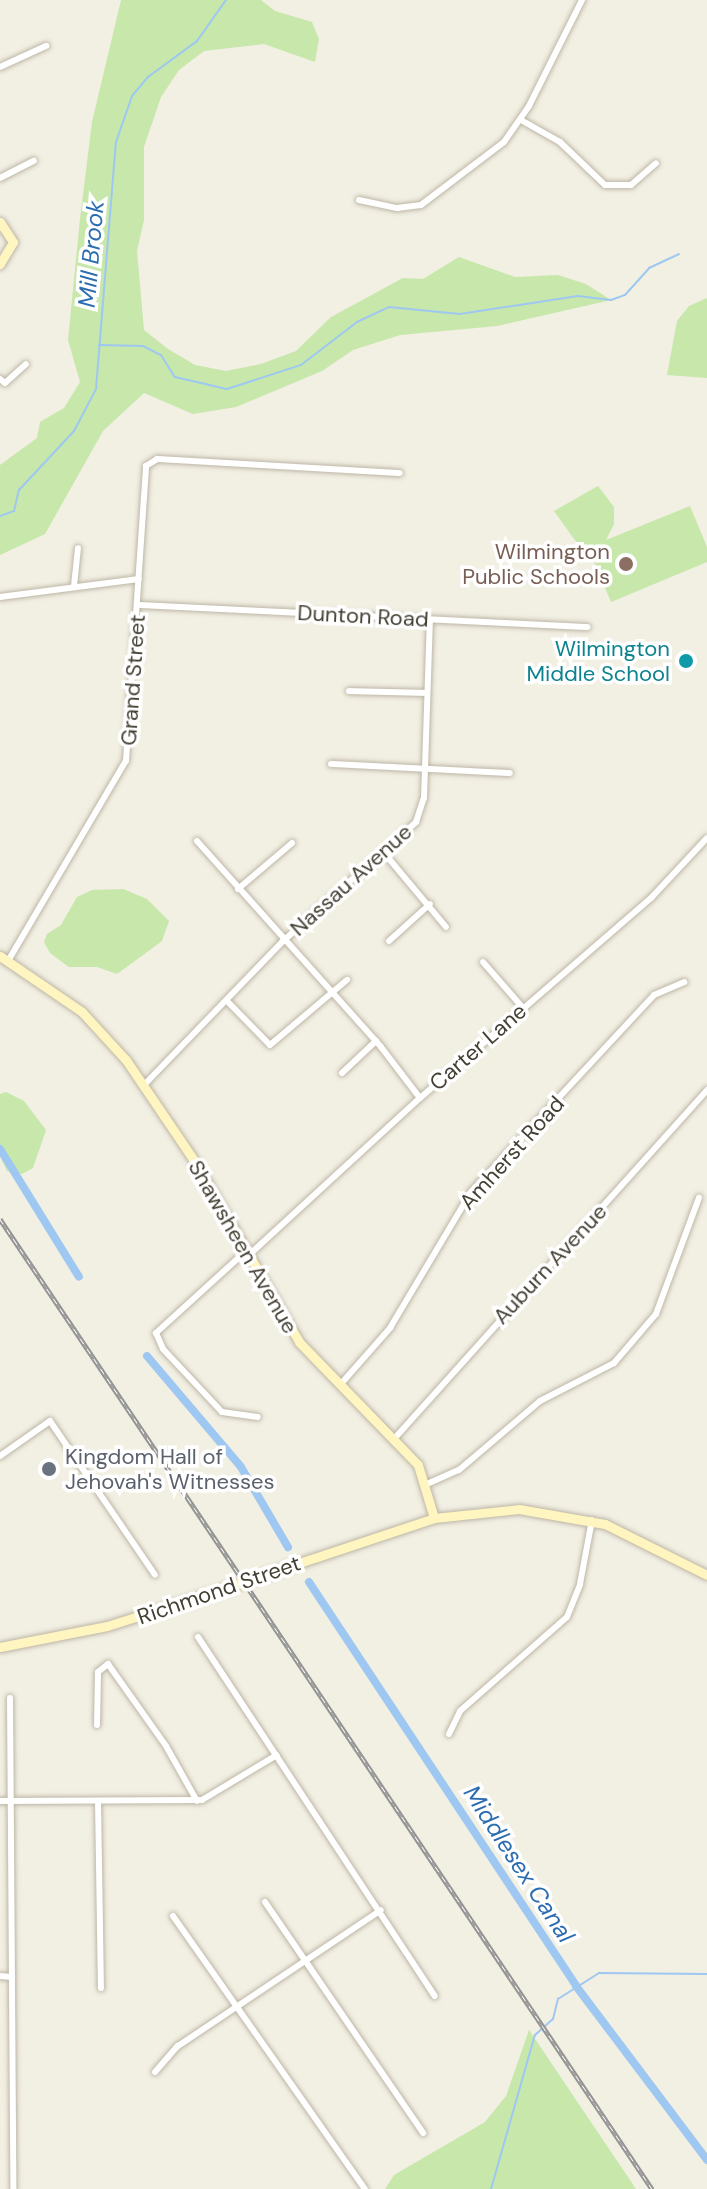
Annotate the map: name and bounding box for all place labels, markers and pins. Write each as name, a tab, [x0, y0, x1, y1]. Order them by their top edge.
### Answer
place label: Wilmington Public Schools	[462, 538, 610, 590]
marker: Wilmington Public Schools	[617, 555, 635, 573]
place label: Wilmington Middle School	[526, 635, 670, 686]
marker: Wilmington Middle School	[677, 652, 695, 670]
place label: Kingdom Hall of Jehovah's Witnesses	[65, 1443, 275, 1494]
marker: Kingdom Hall of Jehovah's Witnesses	[40, 1460, 58, 1478]

